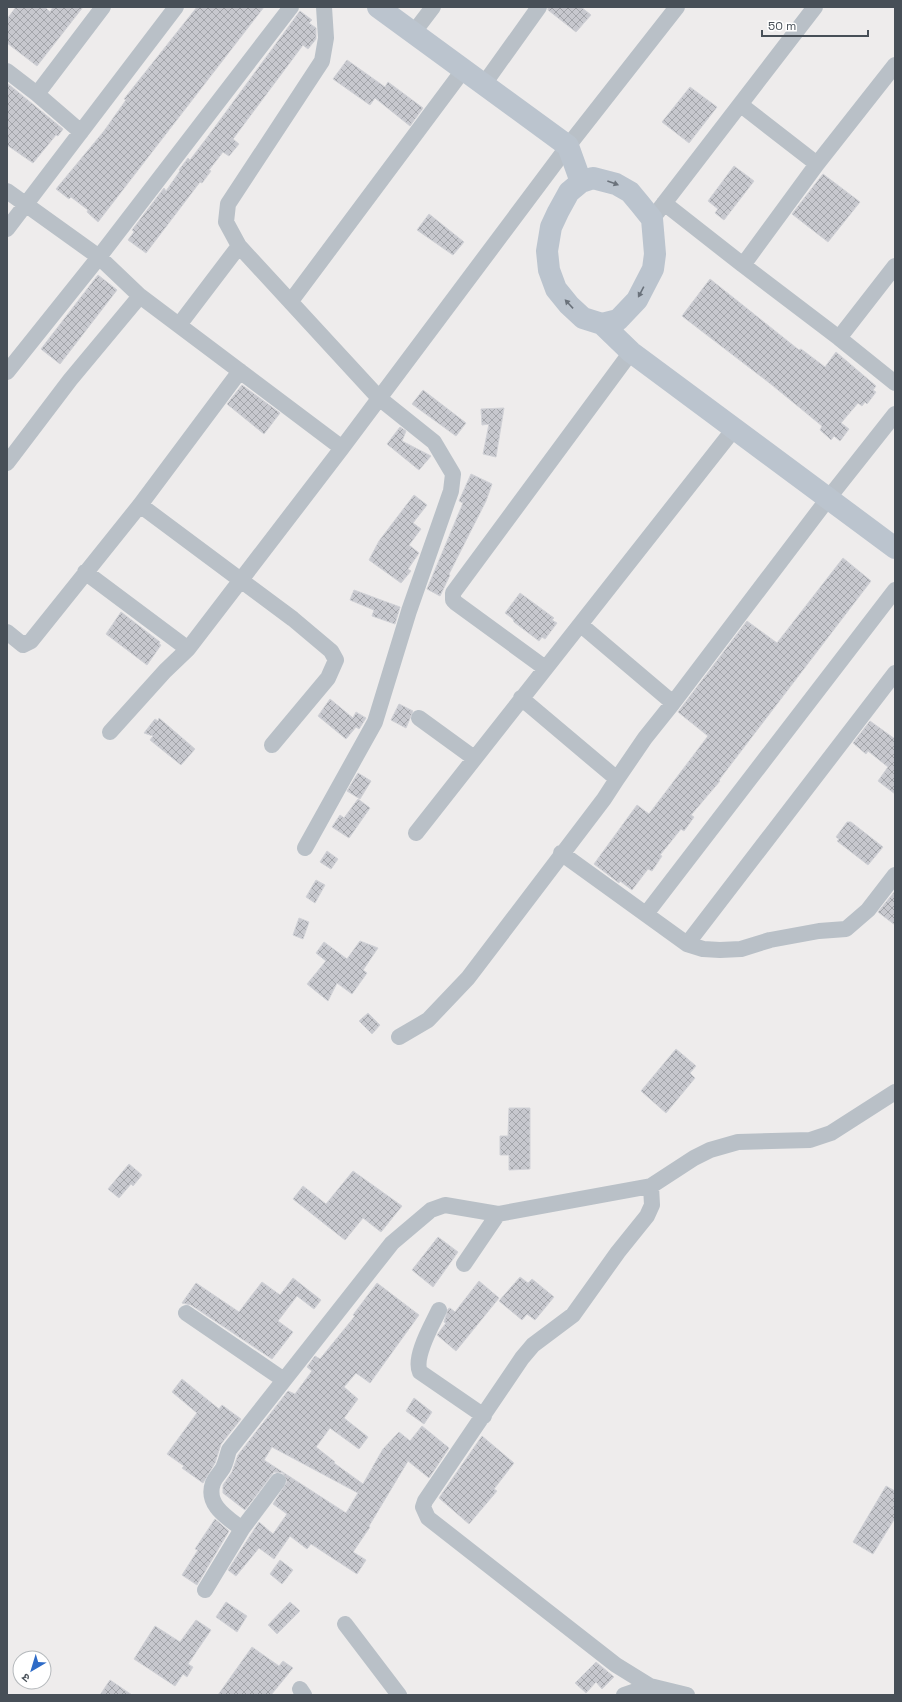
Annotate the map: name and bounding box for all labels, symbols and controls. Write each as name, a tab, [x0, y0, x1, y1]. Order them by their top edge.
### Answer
scale bar	[762, 12, 868, 38]
text: 50 m	[768, 18, 796, 34]
one-way arrow	[607, 181, 619, 187]
one-way arrow	[638, 286, 645, 298]
one-way arrow	[565, 299, 574, 309]
north arrow	[12, 1650, 52, 1690]
text: उ	[19, 1670, 33, 1685]

